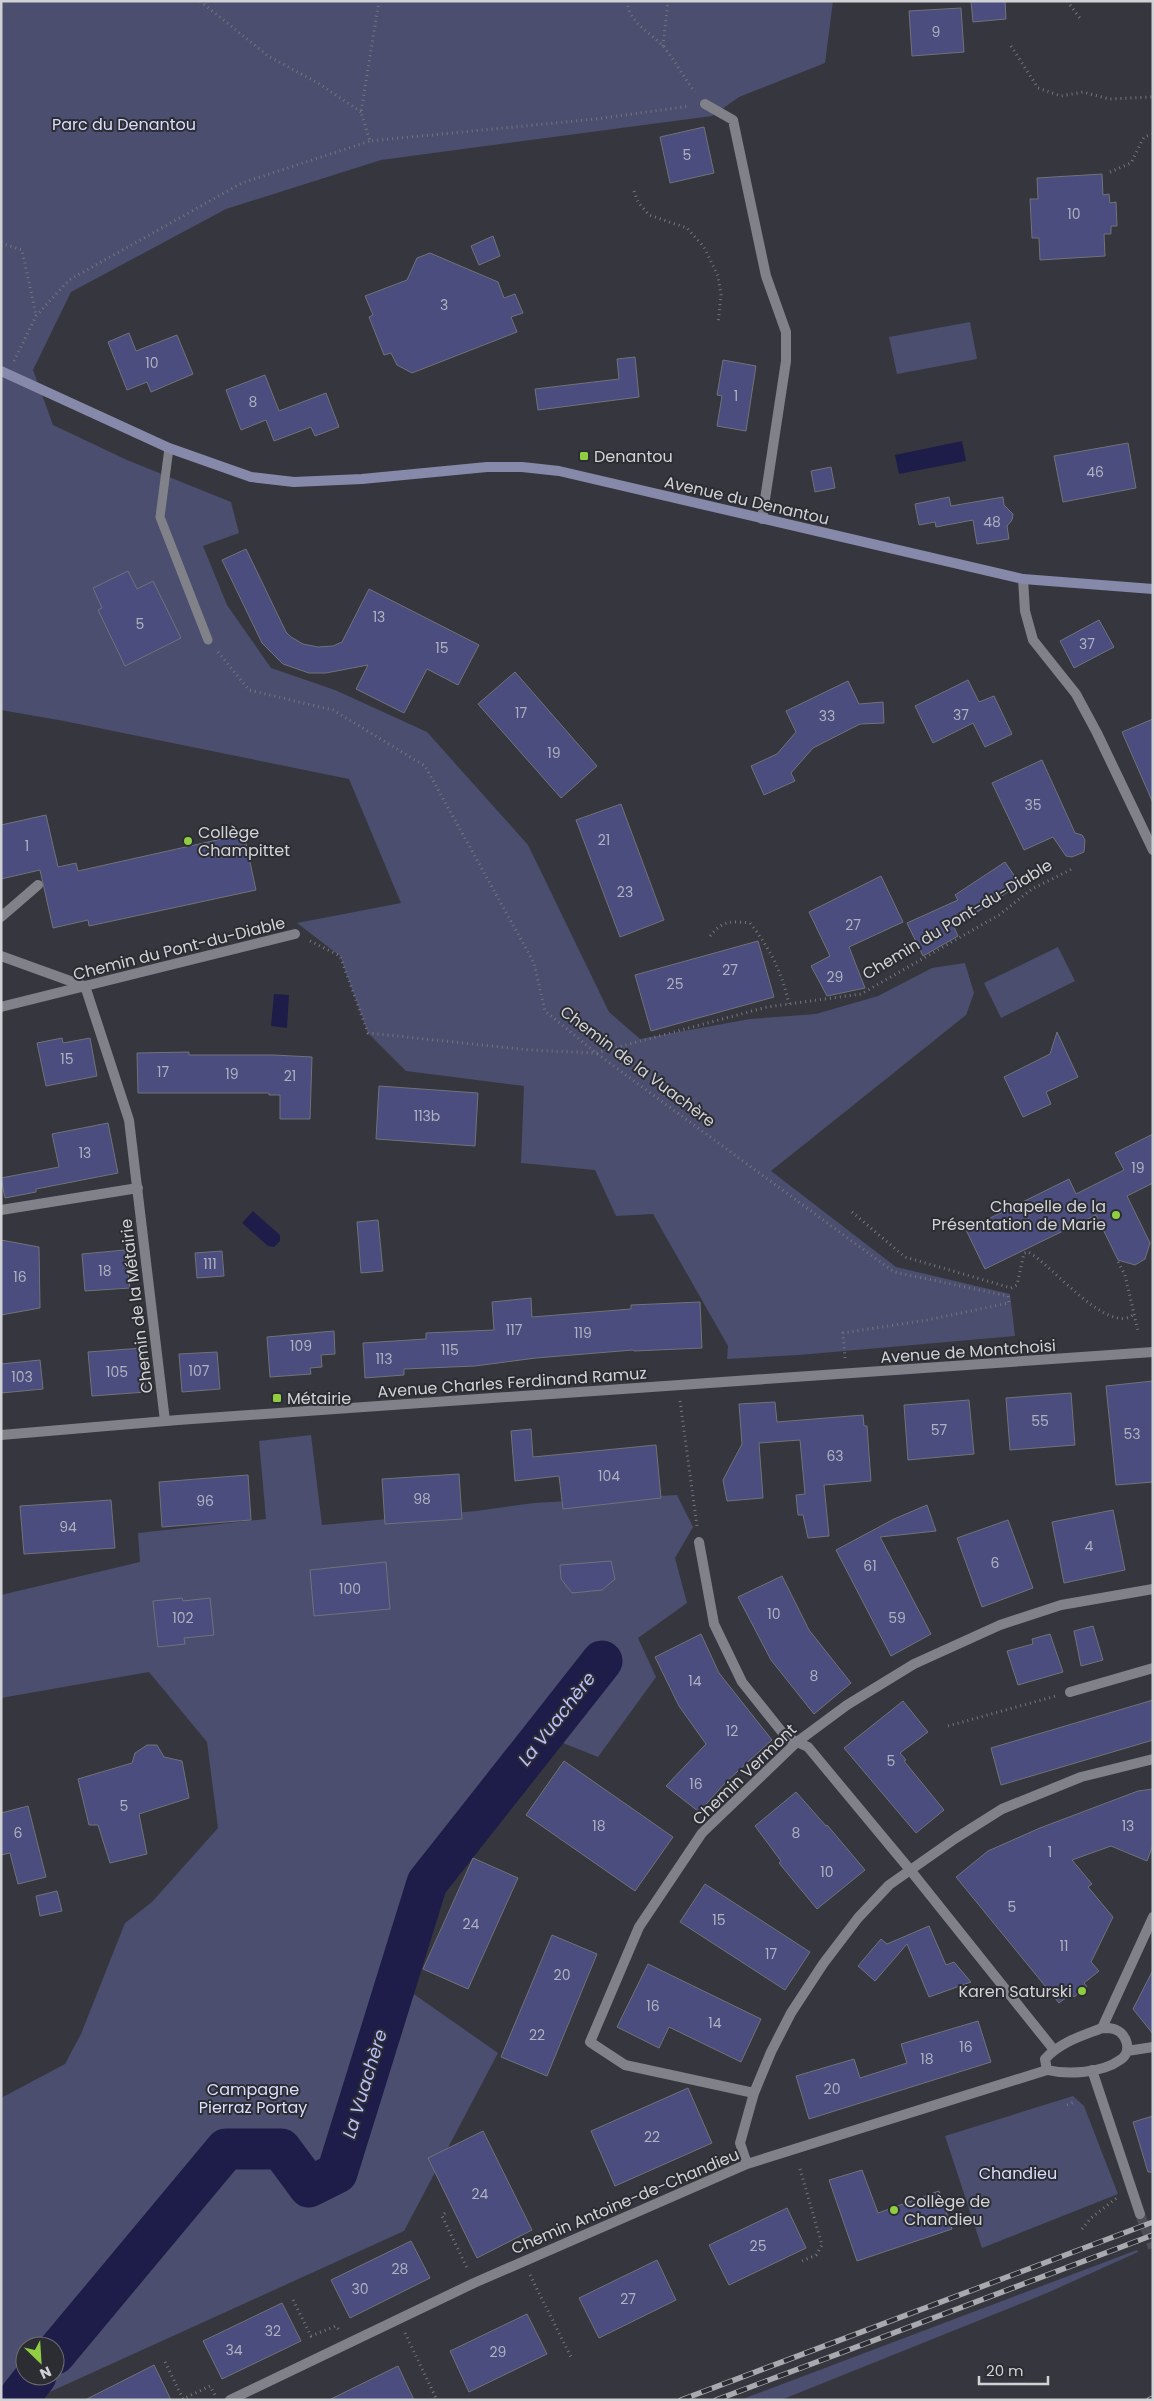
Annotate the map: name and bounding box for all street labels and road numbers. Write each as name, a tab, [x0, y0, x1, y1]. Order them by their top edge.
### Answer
street label: Avenue du Denantou	[662, 470, 832, 531]
street label: Chemin du Pont-du-Diable	[858, 853, 1057, 985]
street label: Chemin du Pont-du-Diable	[71, 911, 288, 986]
street label: Chemin de la Vuachère	[555, 1000, 720, 1133]
street label: Chemin de la Métairie	[114, 1217, 159, 1394]
street label: Avenue de Montchoisi	[880, 1334, 1057, 1369]
street label: Avenue Charles Ferdinand Ramuz	[377, 1362, 647, 1403]
street label: Chemin Vermont	[687, 1718, 802, 1830]
street label: Chemin Antoine-de-Chandieu	[508, 2143, 743, 2260]

